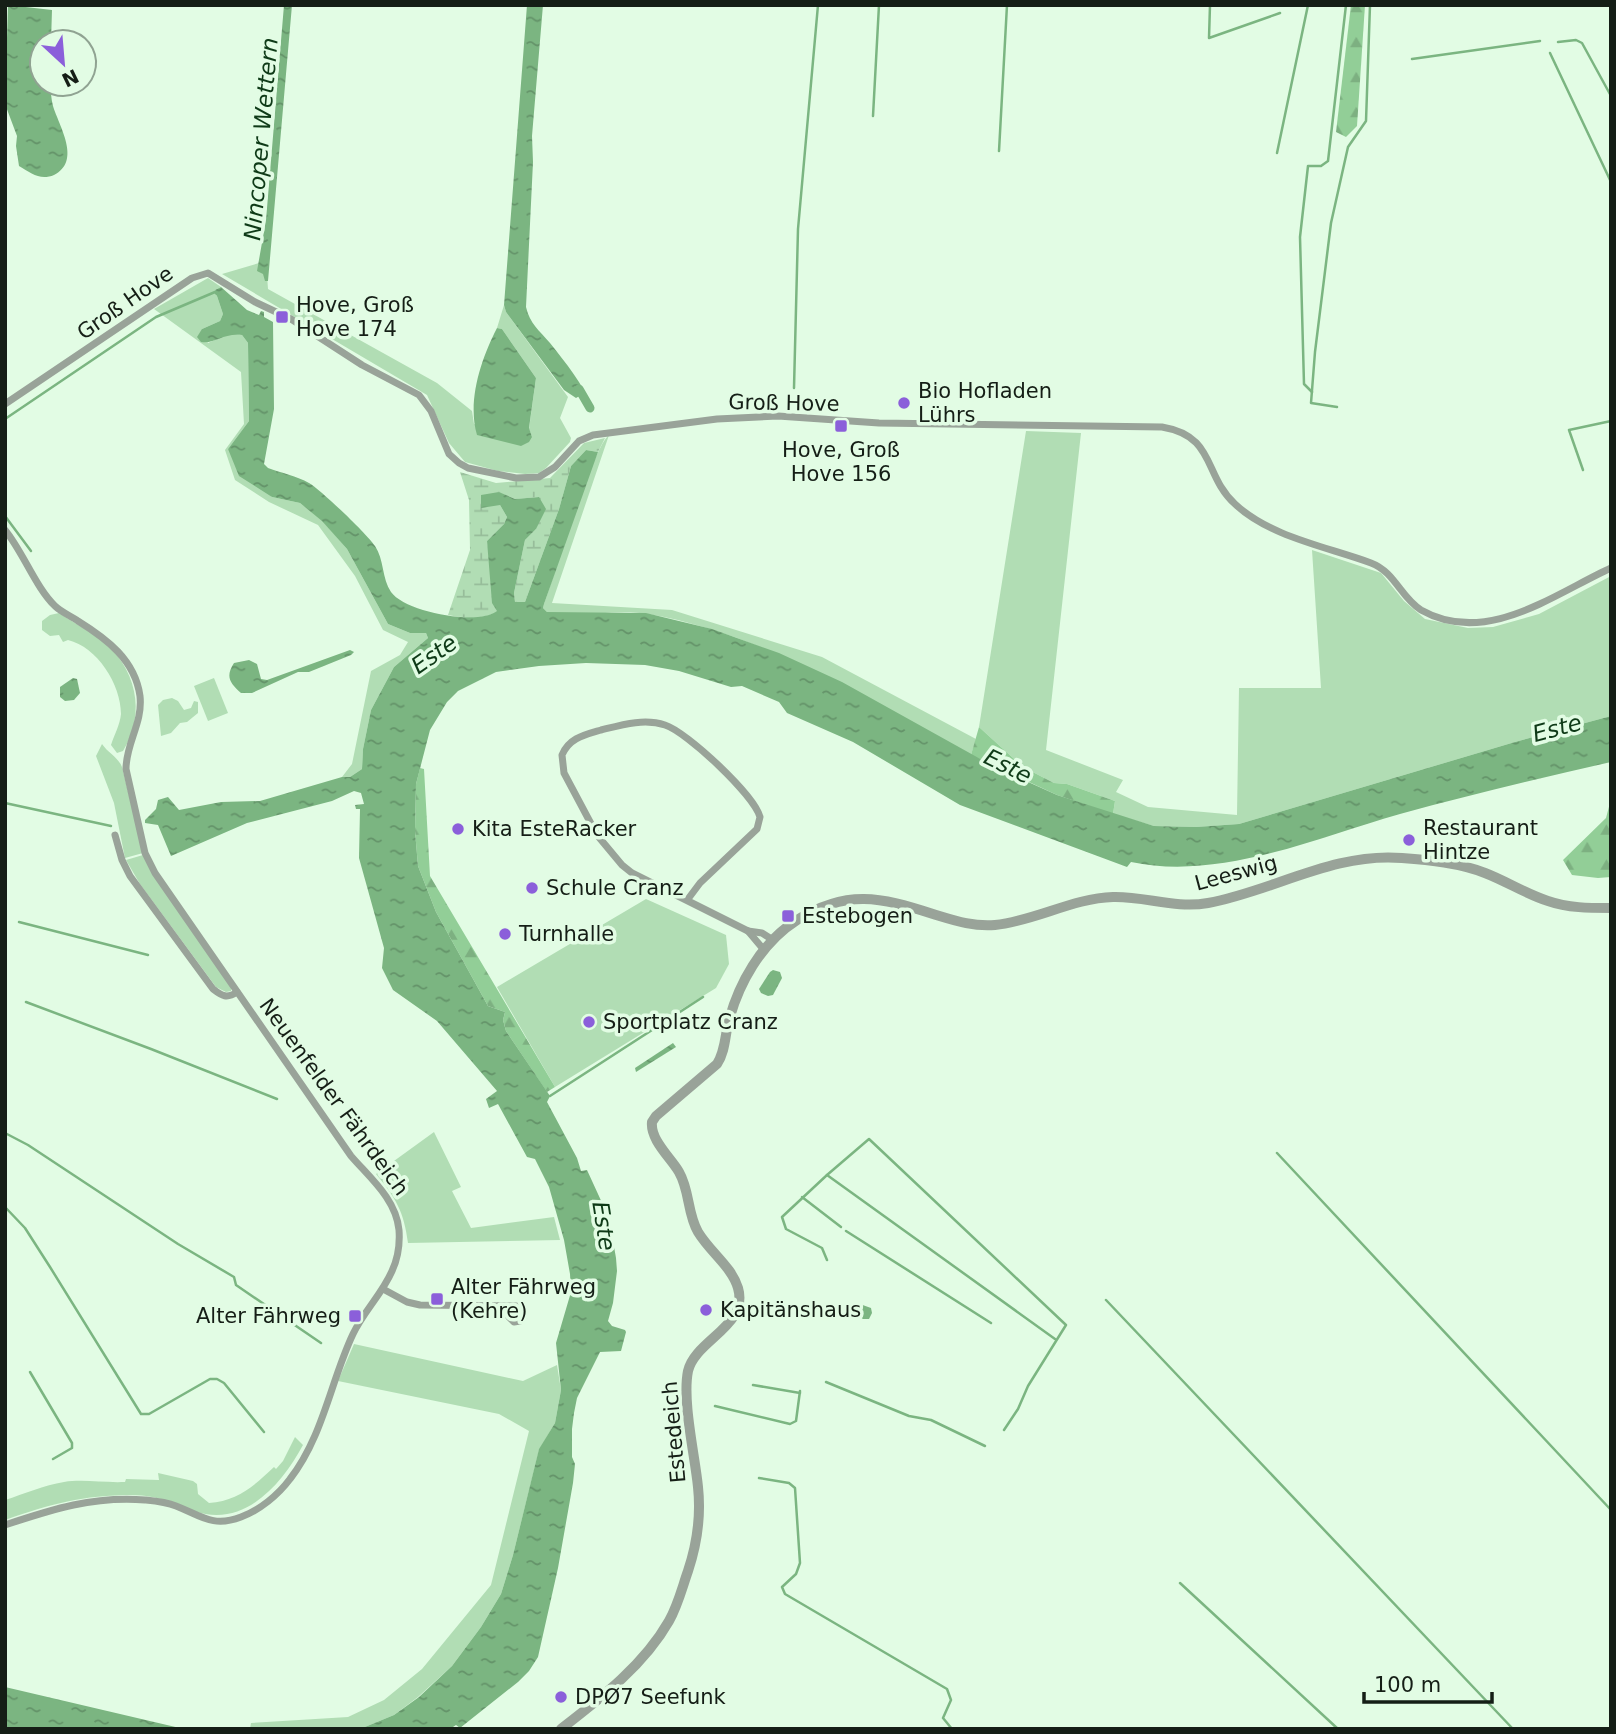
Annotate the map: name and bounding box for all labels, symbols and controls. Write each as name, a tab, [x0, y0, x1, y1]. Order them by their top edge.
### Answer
north arrow	[28, 28, 98, 98]
water label: Nincoper Wettern	[239, 36, 283, 242]
text: N	[58, 65, 82, 92]
street label: Groß Hove	[73, 261, 177, 345]
place label: Hove, Groß Hove 174	[296, 293, 414, 341]
marker: Hove, Groß Hove 174	[274, 309, 290, 325]
place label: Bio Hofladen Lührs	[918, 379, 1052, 427]
street label: Groß Hove	[728, 390, 840, 416]
marker: Bio Hofladen Lührs	[896, 395, 912, 411]
marker: Hove, Groß Hove 156	[833, 418, 849, 434]
place label: Hove, Groß Hove 156	[782, 438, 900, 486]
water label: Este	[406, 629, 462, 679]
water label: Este	[1530, 709, 1584, 747]
water label: Este	[980, 743, 1036, 789]
place label: Restaurant Hintze	[1423, 816, 1538, 864]
place label: Kita EsteRacker	[472, 817, 637, 841]
marker: Kita EsteRacker	[450, 821, 466, 837]
marker: Restaurant Hintze	[1401, 832, 1417, 848]
street label: Leeswig	[1192, 850, 1280, 896]
place label: Schule Cranz	[546, 876, 683, 900]
marker: Schule Cranz	[524, 880, 540, 896]
place label: Estebogen	[802, 904, 913, 928]
marker: Estebogen	[780, 908, 796, 924]
place label: Turnhalle	[518, 922, 614, 946]
marker: Turnhalle	[497, 926, 513, 942]
street label: Neuenfelder Fährdeich	[255, 994, 413, 1200]
place label: Sportplatz Cranz	[603, 1010, 778, 1034]
marker: Sportplatz Cranz	[581, 1014, 597, 1030]
water label: Este	[587, 1199, 621, 1253]
place label: Alter Fährweg (Kehre)	[451, 1275, 596, 1323]
marker: Alter Fährweg (Kehre)	[429, 1291, 445, 1307]
place label: Kapitänshaus	[720, 1298, 861, 1322]
marker: Kapitänshaus	[698, 1302, 714, 1318]
place label: Alter Fährweg	[196, 1304, 341, 1328]
marker: Alter Fährweg	[347, 1308, 363, 1324]
street label: Estedeich	[658, 1380, 690, 1484]
scale bar	[1364, 1660, 1492, 1704]
text: 100 m	[1374, 1673, 1441, 1697]
place label: DPØ7 Seefunk	[575, 1685, 727, 1709]
marker: DPØ7 Seefunk	[553, 1689, 569, 1705]

